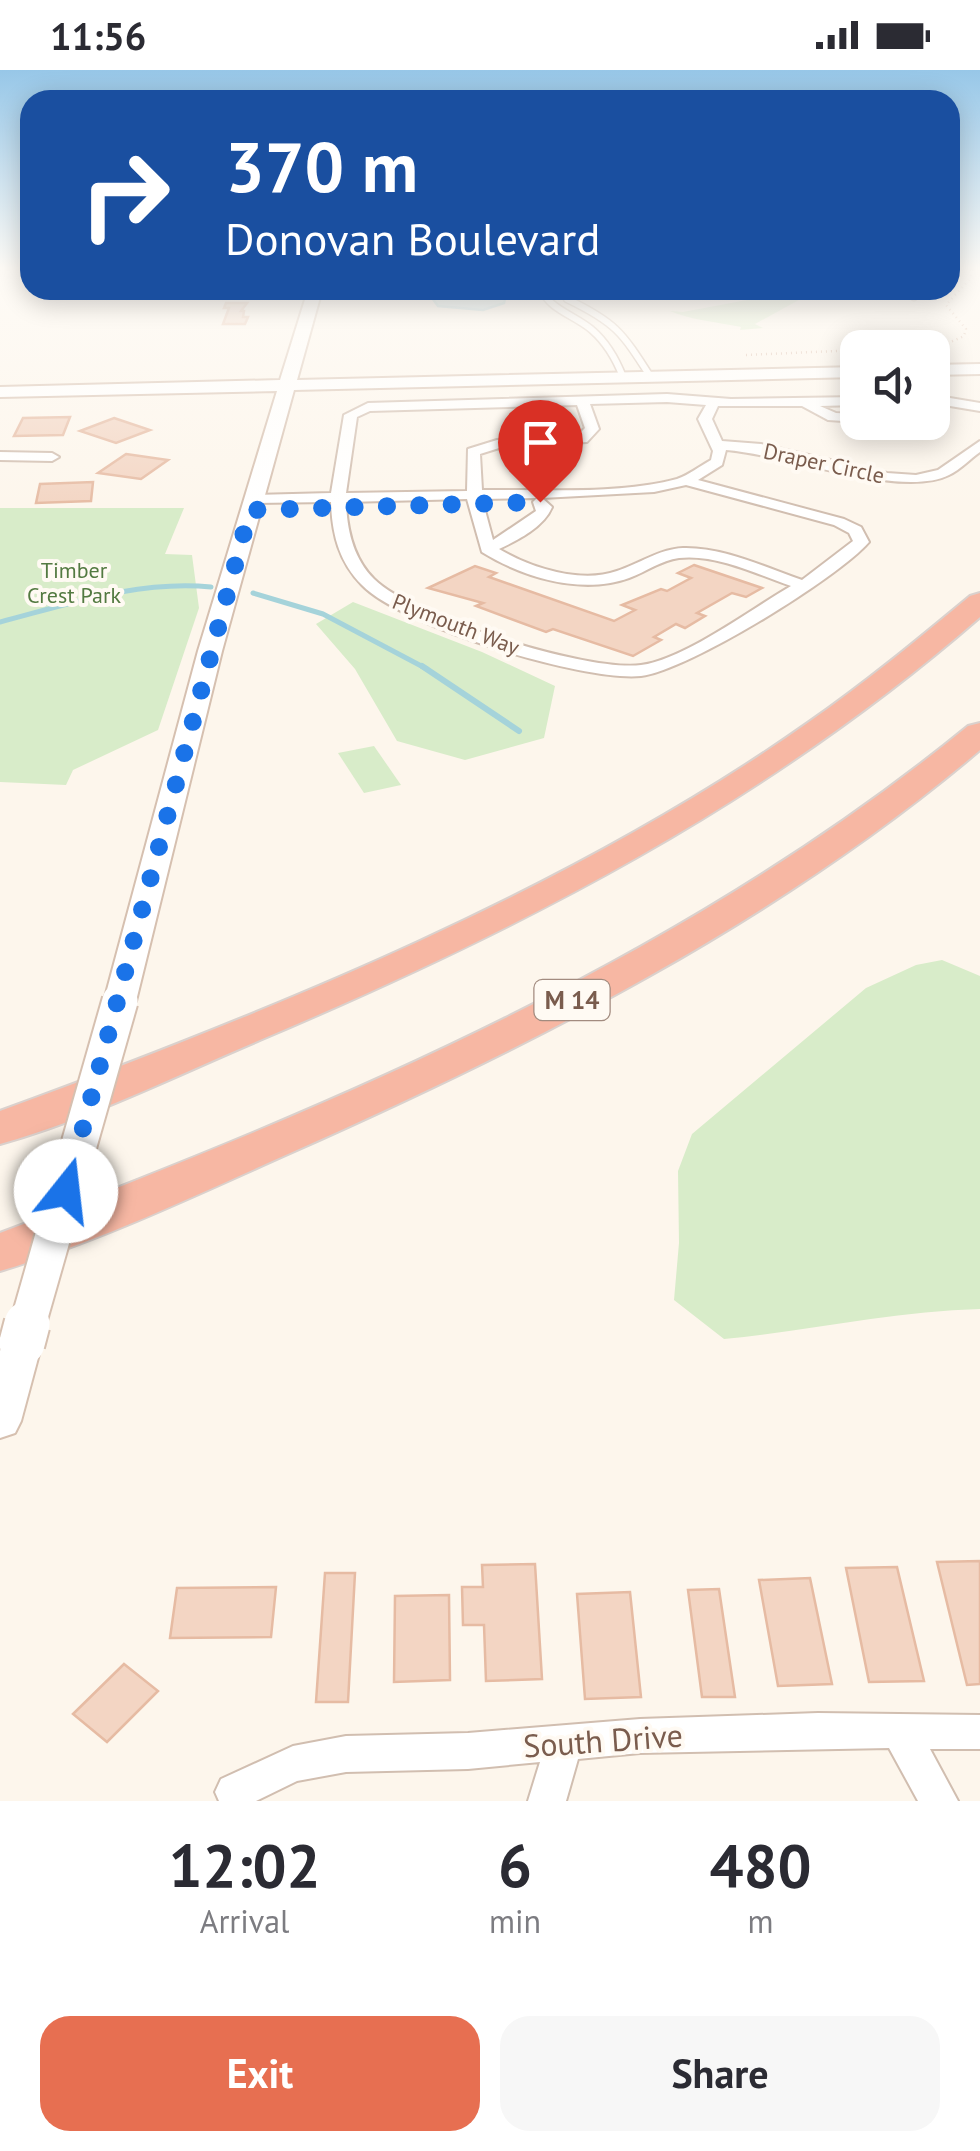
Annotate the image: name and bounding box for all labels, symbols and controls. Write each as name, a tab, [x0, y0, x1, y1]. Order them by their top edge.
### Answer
text: 11:56	[50, 11, 146, 60]
text: 370 m	[225, 121, 418, 211]
icon: right	[60, 130, 190, 260]
text: Donovan Boulevard	[225, 209, 601, 267]
map controls	[840, 330, 950, 440]
button: sound	[840, 330, 950, 440]
pin	[498, 400, 583, 503]
icon: arrive	[513, 415, 568, 470]
street label: Draper Circle	[761, 437, 887, 489]
park label: Timber Crest Park	[27, 556, 121, 609]
street label: Plymouth Way	[388, 587, 524, 661]
road number: M 14	[534, 980, 610, 1020]
position arrow	[14, 1139, 118, 1243]
street label: South Drive	[522, 1713, 684, 1767]
text: 12:02	[168, 1826, 321, 1904]
text: 6	[498, 1826, 532, 1904]
text: 480	[710, 1826, 812, 1904]
text: Arrival	[200, 1900, 289, 1942]
text: min	[489, 1900, 541, 1942]
text: m	[748, 1900, 774, 1942]
button: Exit	[40, 2016, 480, 2131]
button: Share	[500, 2016, 940, 2131]

